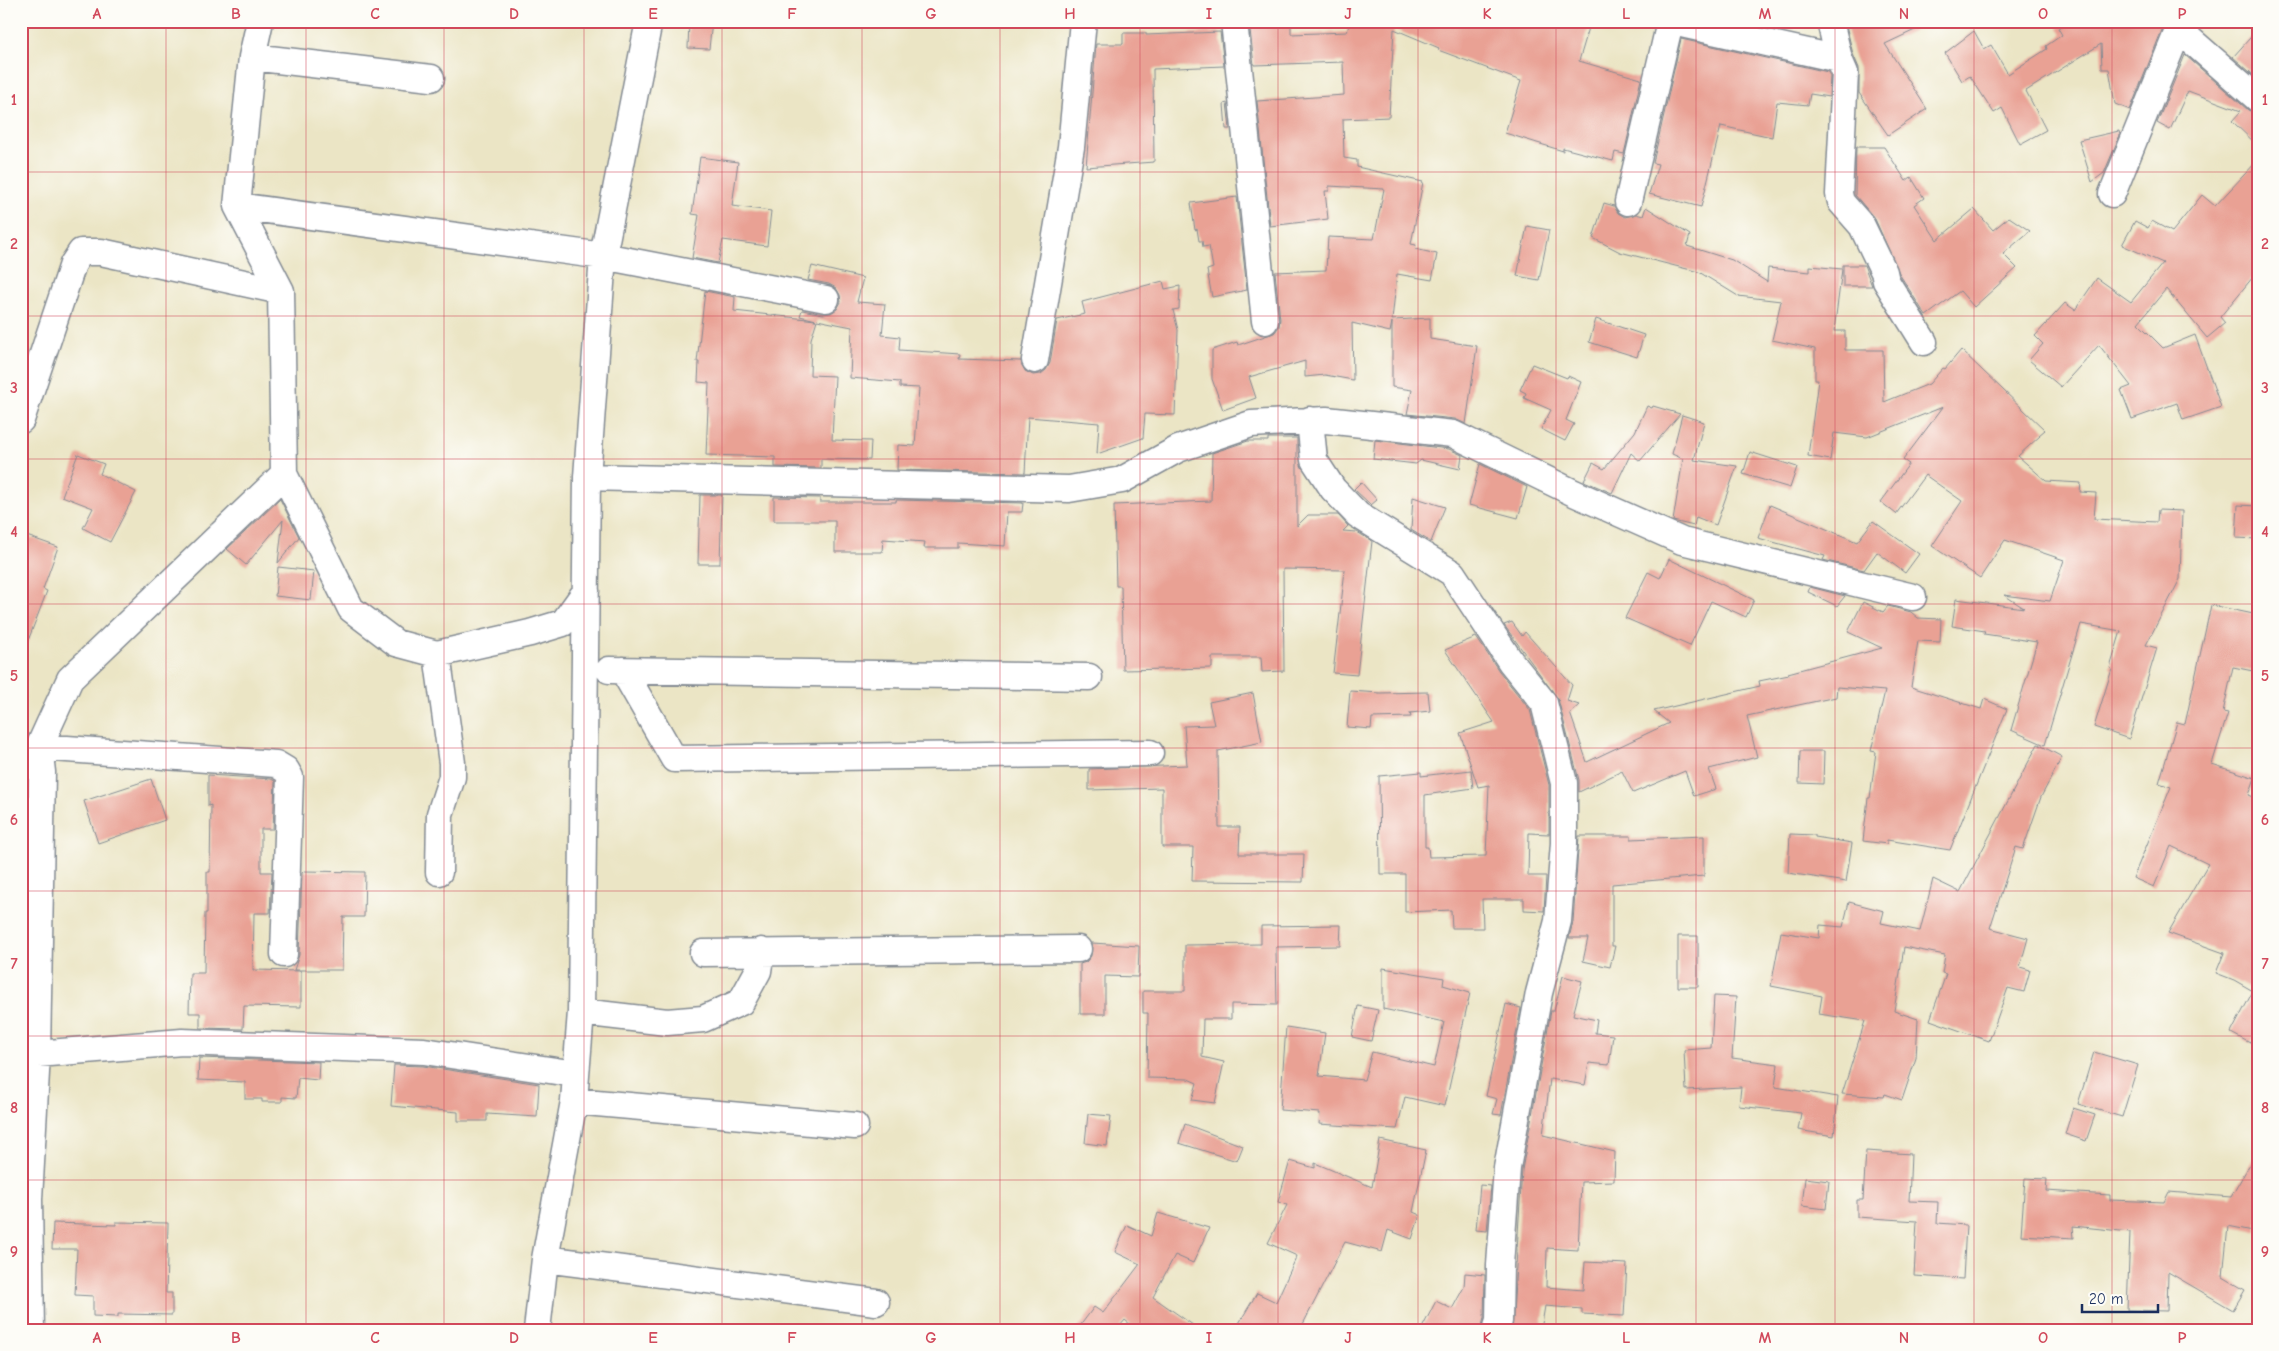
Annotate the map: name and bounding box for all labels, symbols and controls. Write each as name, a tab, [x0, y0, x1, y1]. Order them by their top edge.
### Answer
text: A	[93, 5, 102, 23]
text: B	[231, 5, 241, 23]
text: C	[370, 5, 380, 23]
text: D	[509, 5, 519, 23]
text: E	[648, 5, 658, 23]
text: F	[787, 5, 797, 23]
text: G	[925, 5, 937, 23]
text: H	[1064, 5, 1076, 23]
text: I	[1206, 5, 1212, 23]
text: J	[1344, 5, 1352, 23]
text: K	[1482, 5, 1492, 23]
text: L	[1622, 5, 1630, 23]
text: M	[1759, 5, 1772, 23]
text: N	[1899, 5, 1909, 23]
text: O	[2038, 5, 2048, 23]
text: P	[2178, 5, 2187, 23]
text: 1	[11, 91, 17, 109]
text: 1	[2262, 91, 2268, 109]
text: 2	[10, 235, 18, 253]
text: 2	[2261, 235, 2269, 253]
text: 3	[10, 379, 18, 397]
text: 3	[2261, 379, 2269, 397]
text: 4	[10, 523, 18, 541]
text: 4	[2261, 523, 2269, 541]
text: 5	[10, 667, 18, 685]
text: 5	[2261, 667, 2269, 685]
text: 6	[10, 811, 18, 829]
text: 6	[2261, 811, 2269, 829]
text: 7	[10, 955, 18, 973]
text: 7	[2261, 955, 2269, 973]
text: 8	[10, 1099, 18, 1117]
text: 8	[2261, 1099, 2269, 1117]
text: 9	[10, 1243, 18, 1261]
text: 9	[2261, 1243, 2269, 1261]
scale bar	[2082, 1281, 2158, 1313]
text: 20 m	[2089, 1290, 2123, 1308]
text: A	[93, 1329, 102, 1347]
text: B	[231, 1329, 241, 1347]
text: C	[370, 1329, 380, 1347]
text: D	[509, 1329, 519, 1347]
text: E	[648, 1329, 658, 1347]
text: F	[787, 1329, 797, 1347]
text: G	[925, 1329, 937, 1347]
text: H	[1064, 1329, 1076, 1347]
text: I	[1206, 1329, 1212, 1347]
text: J	[1344, 1329, 1352, 1347]
text: K	[1482, 1329, 1492, 1347]
text: L	[1622, 1329, 1630, 1347]
text: M	[1759, 1329, 1772, 1347]
text: N	[1899, 1329, 1909, 1347]
text: O	[2038, 1329, 2048, 1347]
text: P	[2178, 1329, 2187, 1347]

